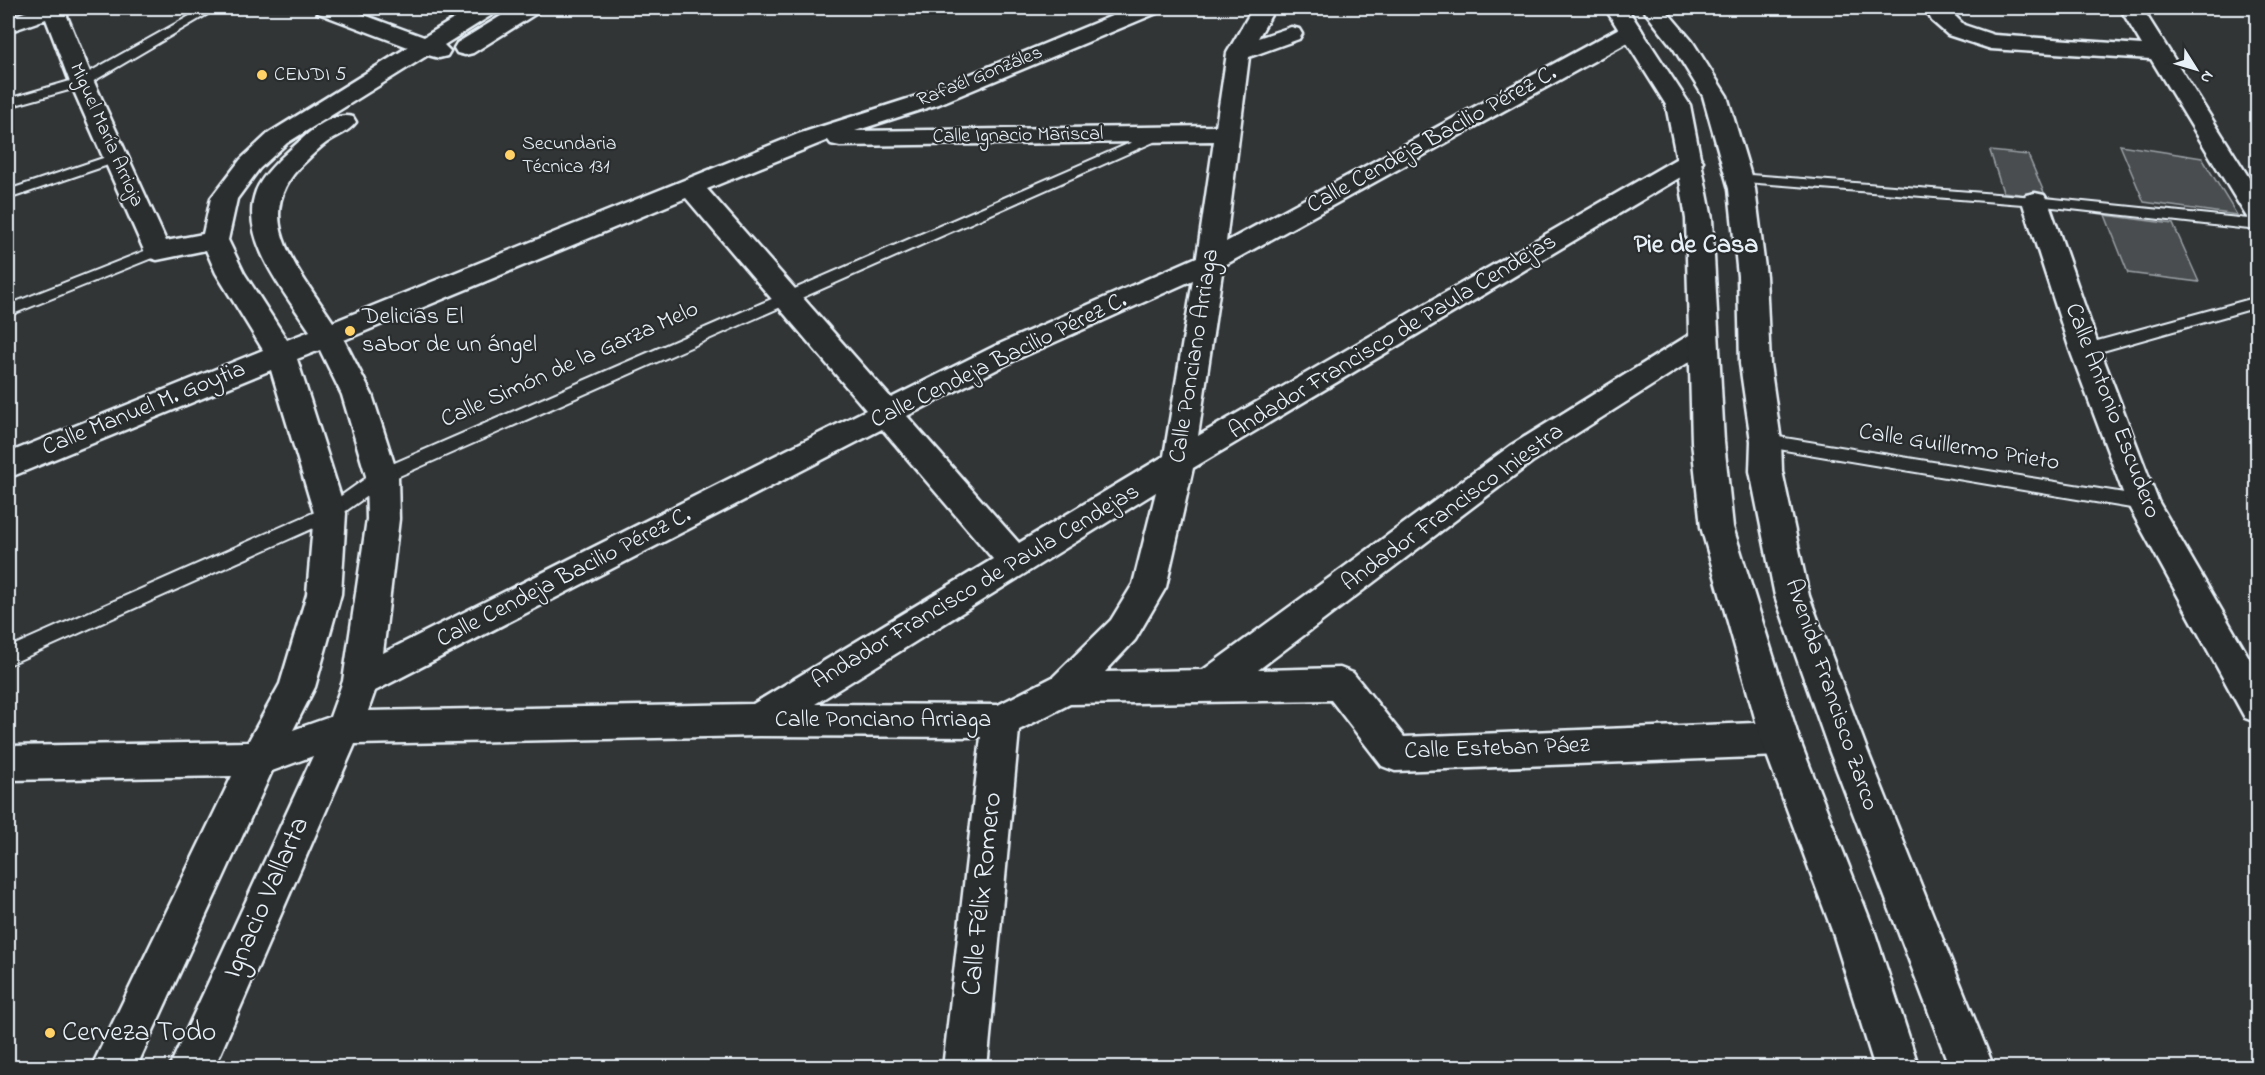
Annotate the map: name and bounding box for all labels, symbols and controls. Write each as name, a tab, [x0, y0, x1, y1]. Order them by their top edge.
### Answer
street label: Rafaél Gonzáles	[913, 39, 1047, 115]
north arrow	[2166, 39, 2226, 99]
street label: Calle Cendeja Bacilio Pérez C.	[1301, 56, 1564, 223]
street label: Miguel María Arrioja	[60, 58, 151, 212]
place label: CENDI 5	[274, 61, 346, 90]
text: N	[2193, 65, 2219, 89]
marker: CENDI 5	[255, 68, 269, 82]
street label: Calle Ignacio Mariscal	[932, 120, 1104, 153]
place label: Secundaria Técnica 131	[522, 130, 617, 182]
marker: Secundaria Técnica 131	[503, 148, 517, 162]
street label: Andador Francisco de Paula Cendejas	[1222, 225, 1564, 449]
district label: Pie de Casa	[1634, 227, 1758, 265]
street label: Calle Ponciano Arriaga	[1161, 246, 1229, 466]
street label: Calle Cendeja Bacilio Pérez C.	[865, 284, 1133, 438]
street label: Calle Simón de la Garza Melo	[435, 292, 705, 438]
street label: Calle Antonio Escudero	[2055, 298, 2169, 524]
place label: Delicias El sabor de un ángel	[361, 300, 537, 363]
marker: Delicias El sabor de un ángel	[343, 324, 357, 338]
street label: Calle Manuel M. Goytia	[37, 352, 251, 467]
street label: Andador Francisco Iniestra	[1334, 415, 1572, 601]
street label: Calle Guillermo Prieto	[1856, 415, 2062, 481]
street label: Andador Francisco de Paula Cendejas	[805, 475, 1147, 699]
street label: Calle Cendeja Bacilio Pérez C.	[431, 499, 697, 657]
street label: Avenida Francisco Zarco	[1775, 574, 1887, 816]
street label: Calle Ponciano Arriaga	[775, 703, 991, 738]
street label: Calle Esteban Páez	[1404, 728, 1591, 770]
street label: Calle Félix Romero	[952, 790, 1014, 998]
street label: Ignacio Vallarta	[213, 811, 321, 985]
place label: Cerveza Todo	[62, 1013, 216, 1054]
marker: Cerveza Todo	[43, 1026, 57, 1040]

